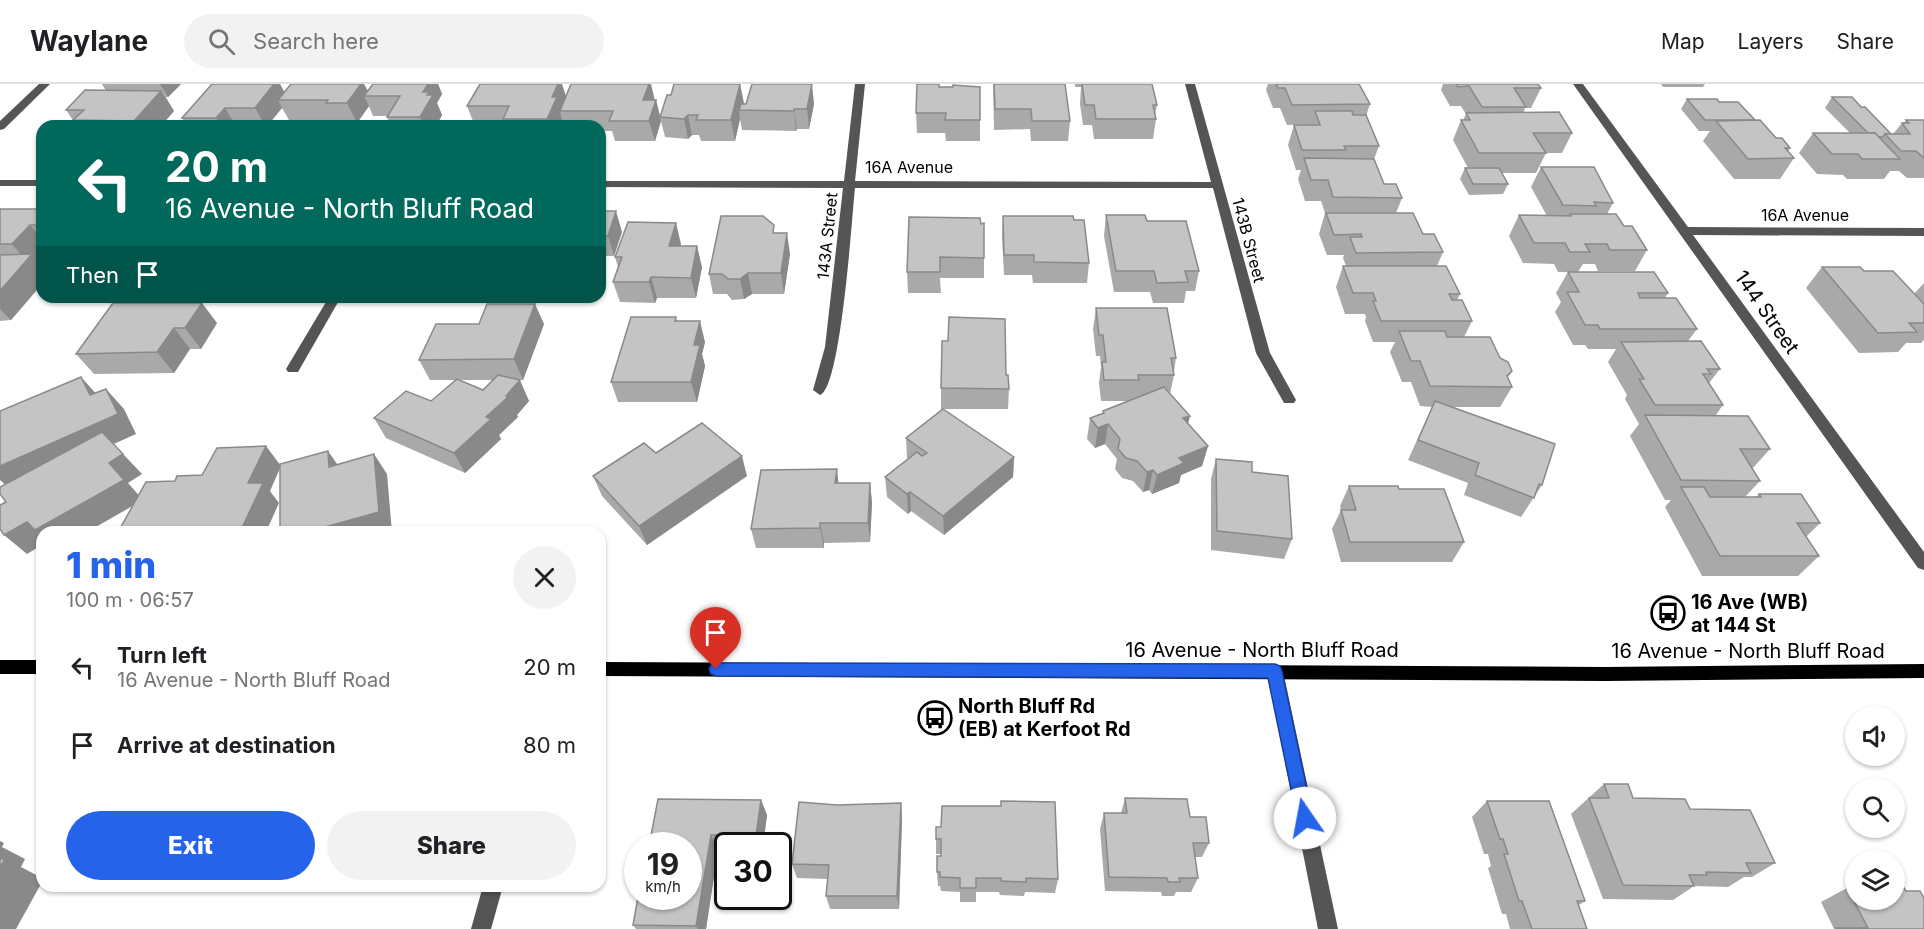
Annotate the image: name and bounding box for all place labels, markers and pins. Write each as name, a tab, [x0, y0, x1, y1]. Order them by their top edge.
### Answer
place label: 16 Ave (WB) at 144 St	[1691, 590, 1808, 637]
bus stop icon: 16 Ave (WB) at 144 St	[1650, 595, 1686, 631]
pin	[690, 607, 741, 669]
place label: North Bluff Rd (EB) at Kerfoot Rd	[958, 694, 1131, 741]
bus stop icon: North Bluff Rd (EB) at Kerfoot Rd	[917, 700, 953, 736]

